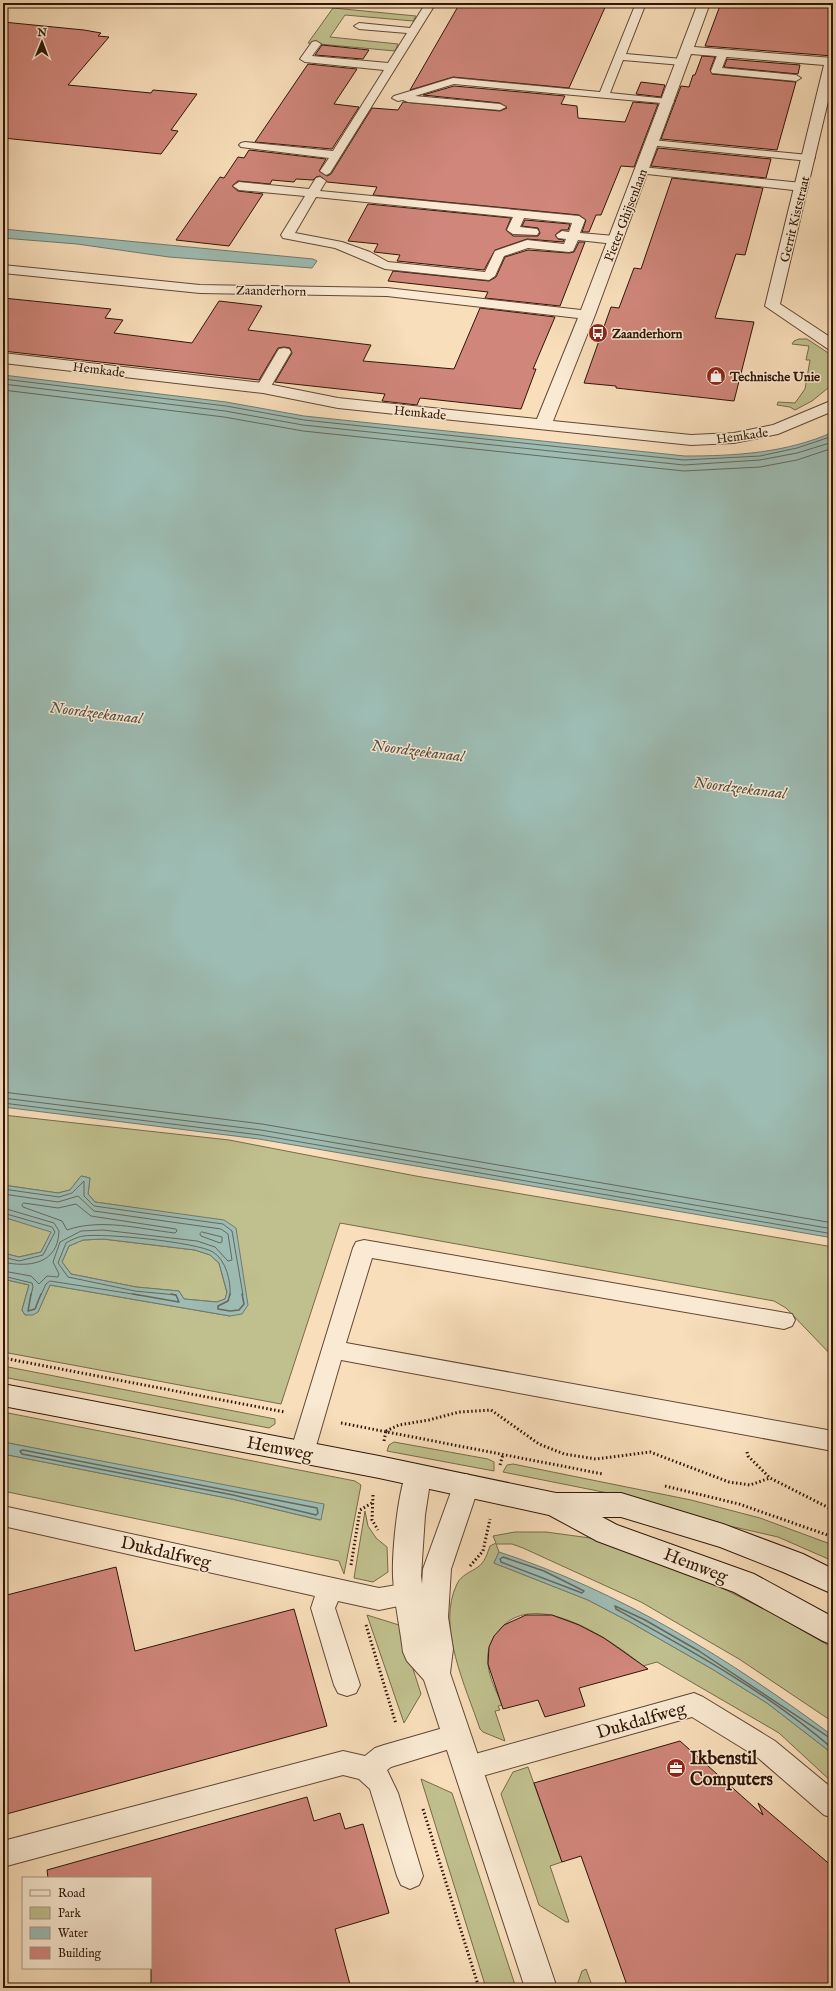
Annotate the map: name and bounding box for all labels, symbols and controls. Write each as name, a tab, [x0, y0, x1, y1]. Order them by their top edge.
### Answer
north arrow	[22, 22, 62, 62]
text: N	[36, 26, 48, 40]
street label: Pieter Ghijsenlaan	[601, 167, 652, 264]
street label: Gerrit Kiststraat	[777, 174, 814, 264]
street label: Zaanderhorn	[236, 282, 306, 301]
bus stop icon: Zaanderhorn	[587, 322, 609, 344]
place label: Zaanderhorn	[612, 326, 683, 343]
street label: Hemkade	[72, 359, 126, 382]
shop icon: Technische Unie	[705, 365, 727, 387]
place label: Technische Unie	[729, 369, 820, 386]
street label: Hemkade	[393, 402, 447, 425]
street label: Hemkade	[715, 424, 769, 449]
water label: Noordzeekanaal	[48, 698, 144, 730]
water label: Noordzeekanaal	[370, 736, 466, 768]
water label: Noordzeekanaal	[692, 773, 788, 805]
street label: Hemweg	[245, 1432, 315, 1467]
street label: Dukdalfweg	[118, 1532, 213, 1575]
street label: Hemweg	[660, 1544, 731, 1589]
street label: Dukdalfweg	[594, 1698, 689, 1745]
place label: Ikbenstil Computers	[690, 1748, 774, 1792]
office icon: Ikbenstil Computers	[665, 1757, 687, 1779]
legend	[22, 1877, 152, 1969]
text: Road	[58, 1886, 86, 1901]
text: Park	[58, 1906, 81, 1921]
text: Water	[58, 1926, 89, 1941]
text: Building	[58, 1946, 102, 1961]

